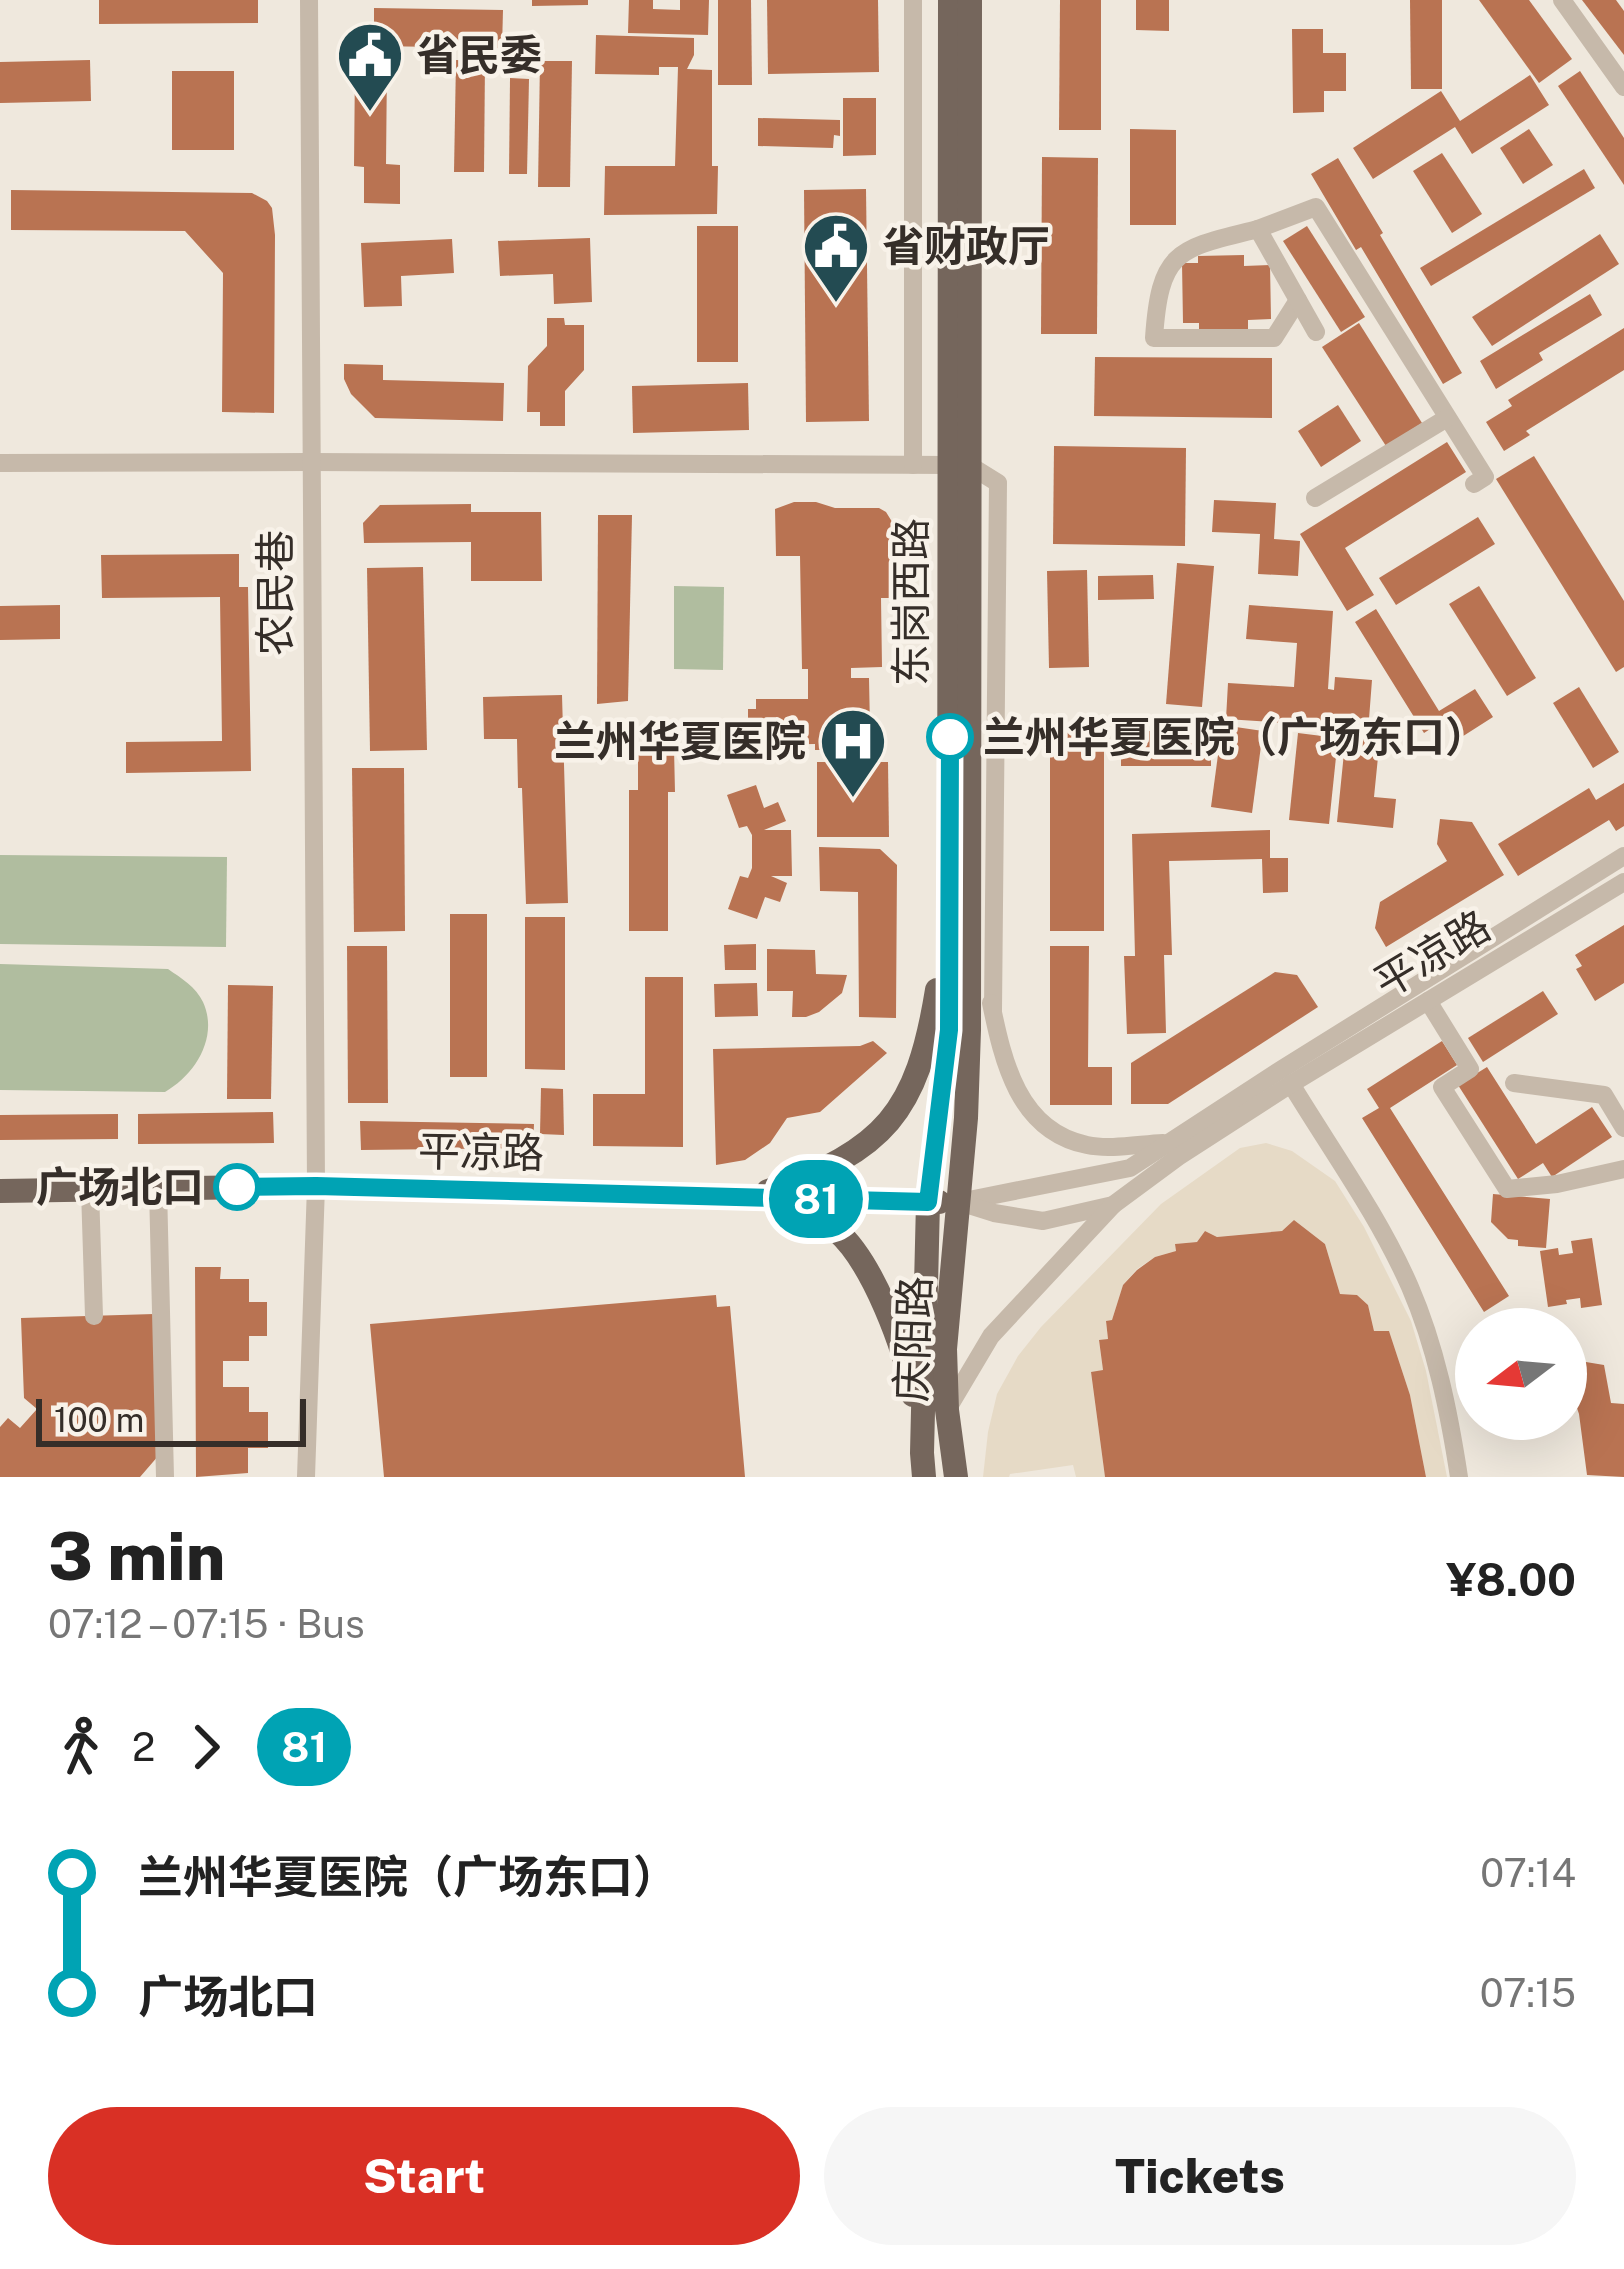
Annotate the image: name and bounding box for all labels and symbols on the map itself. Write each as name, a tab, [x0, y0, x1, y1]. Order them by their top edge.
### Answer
public building icon: 省民委	[335, 20, 405, 114]
place label: 省民委	[416, 30, 542, 79]
public building icon: 省财政厅	[801, 211, 871, 305]
place label: 省财政厅	[882, 221, 1050, 270]
street label: 东岗西路	[886, 518, 935, 686]
street label: 农民巷	[250, 530, 299, 656]
hospital icon: 兰州华夏医院	[818, 706, 888, 800]
place label: 兰州华夏医院（广场东口）	[983, 712, 1487, 761]
marker: 兰州华夏医院（广场东口）	[928, 715, 972, 759]
place label: 兰州华夏医院	[554, 716, 806, 765]
street label: 平凉路	[1365, 900, 1498, 1007]
street label: 平凉路	[418, 1126, 544, 1177]
line badge: 81	[762, 1160, 870, 1238]
place label: 广场北口	[36, 1162, 204, 1211]
marker: 广场北口	[215, 1165, 259, 1209]
street label: 庆阳路	[886, 1275, 939, 1403]
north arrow	[1455, 1308, 1587, 1440]
scale bar	[36, 1393, 306, 1446]

